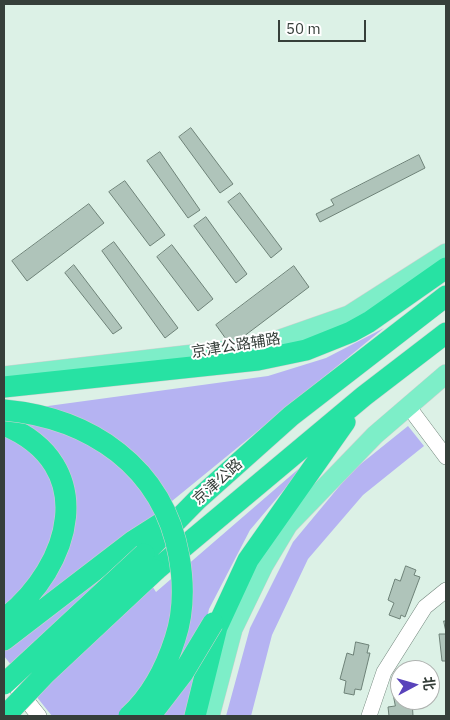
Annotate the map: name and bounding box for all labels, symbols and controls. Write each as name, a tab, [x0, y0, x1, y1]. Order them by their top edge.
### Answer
scale bar	[280, 10, 368, 42]
text: 50 m	[286, 19, 321, 38]
street label: 京津公路辅路	[190, 330, 282, 362]
street label: 京津公路	[190, 455, 246, 509]
north arrow	[390, 660, 440, 710]
text: 北	[419, 676, 439, 691]

